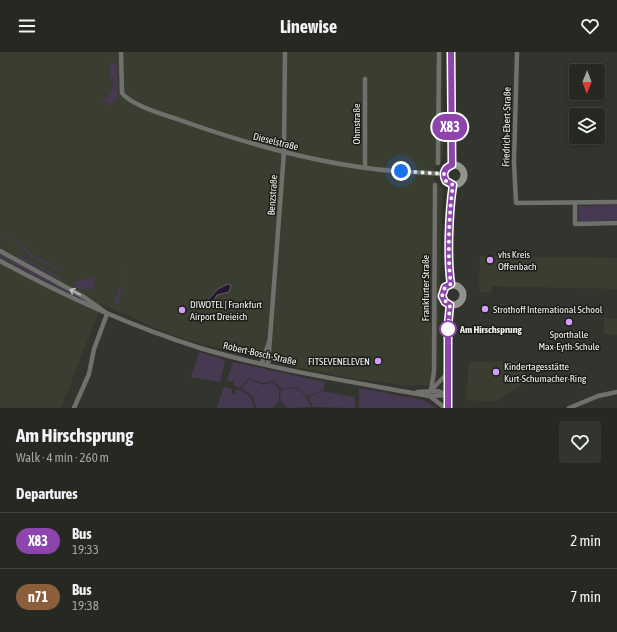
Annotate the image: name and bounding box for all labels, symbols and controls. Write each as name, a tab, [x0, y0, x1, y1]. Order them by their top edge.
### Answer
icon: menu	[16, 15, 38, 37]
icon: heart	[579, 15, 601, 37]
text: Linewise	[280, 16, 337, 37]
north arrow	[569, 64, 605, 100]
map controls	[569, 64, 605, 144]
street label: Friedrich-Ebert-Straße	[500, 86, 513, 167]
street label: Ohmstraße	[351, 103, 362, 144]
button: layers	[569, 108, 605, 144]
line badge: X83	[427, 114, 473, 140]
text: X83	[440, 119, 460, 135]
street label: Dieselstraße	[252, 131, 300, 153]
your location	[391, 161, 411, 181]
street label: Benzstraße	[266, 174, 279, 216]
place label: vhs Kreis Offenbach	[498, 249, 537, 272]
street label: Frankfurter Straße	[420, 254, 431, 321]
marker: vhs Kreis Offenbach	[485, 255, 495, 265]
one-way arrow	[70, 288, 82, 295]
place label: DIWOTEL | Frankfurt Airport Dreieich	[190, 299, 262, 322]
marker: Strothoff International School	[480, 304, 490, 314]
place label: Strothoff International School	[493, 304, 603, 315]
marker: DIWOTEL | Frankfurt Airport Dreieich	[177, 305, 187, 315]
marker: Sporthalle Max-Eyth-Schule	[564, 317, 574, 327]
marker: Am Hirschsprung	[439, 320, 457, 338]
place label: Am Hirschsprung	[459, 324, 523, 335]
place label: Sporthalle Max-Eyth-Schule	[538, 329, 600, 352]
street label: Robert-Bosch-Straße	[222, 340, 298, 367]
place label: FITSEVENELEVEN	[308, 356, 370, 367]
marker: FITSEVENELEVEN	[373, 356, 383, 366]
place label: Kindertagesstätte Kurt-Schumacher-Ring	[504, 361, 587, 384]
marker: Kindertagesstätte Kurt-Schumacher-Ring	[491, 367, 501, 377]
button: heart	[559, 421, 601, 463]
text: Am Hirschsprung	[16, 424, 133, 446]
text: Walk · 4 min · 260 m	[16, 450, 109, 465]
text: Departures	[16, 485, 78, 502]
text: Bus	[72, 525, 92, 542]
text: 2 min	[570, 532, 601, 549]
text: X83	[28, 533, 48, 549]
text: 19:33	[72, 542, 99, 557]
text: Bus	[72, 581, 92, 598]
text: 7 min	[570, 588, 601, 605]
text: n71	[28, 589, 48, 605]
text: 19:38	[72, 598, 99, 613]

